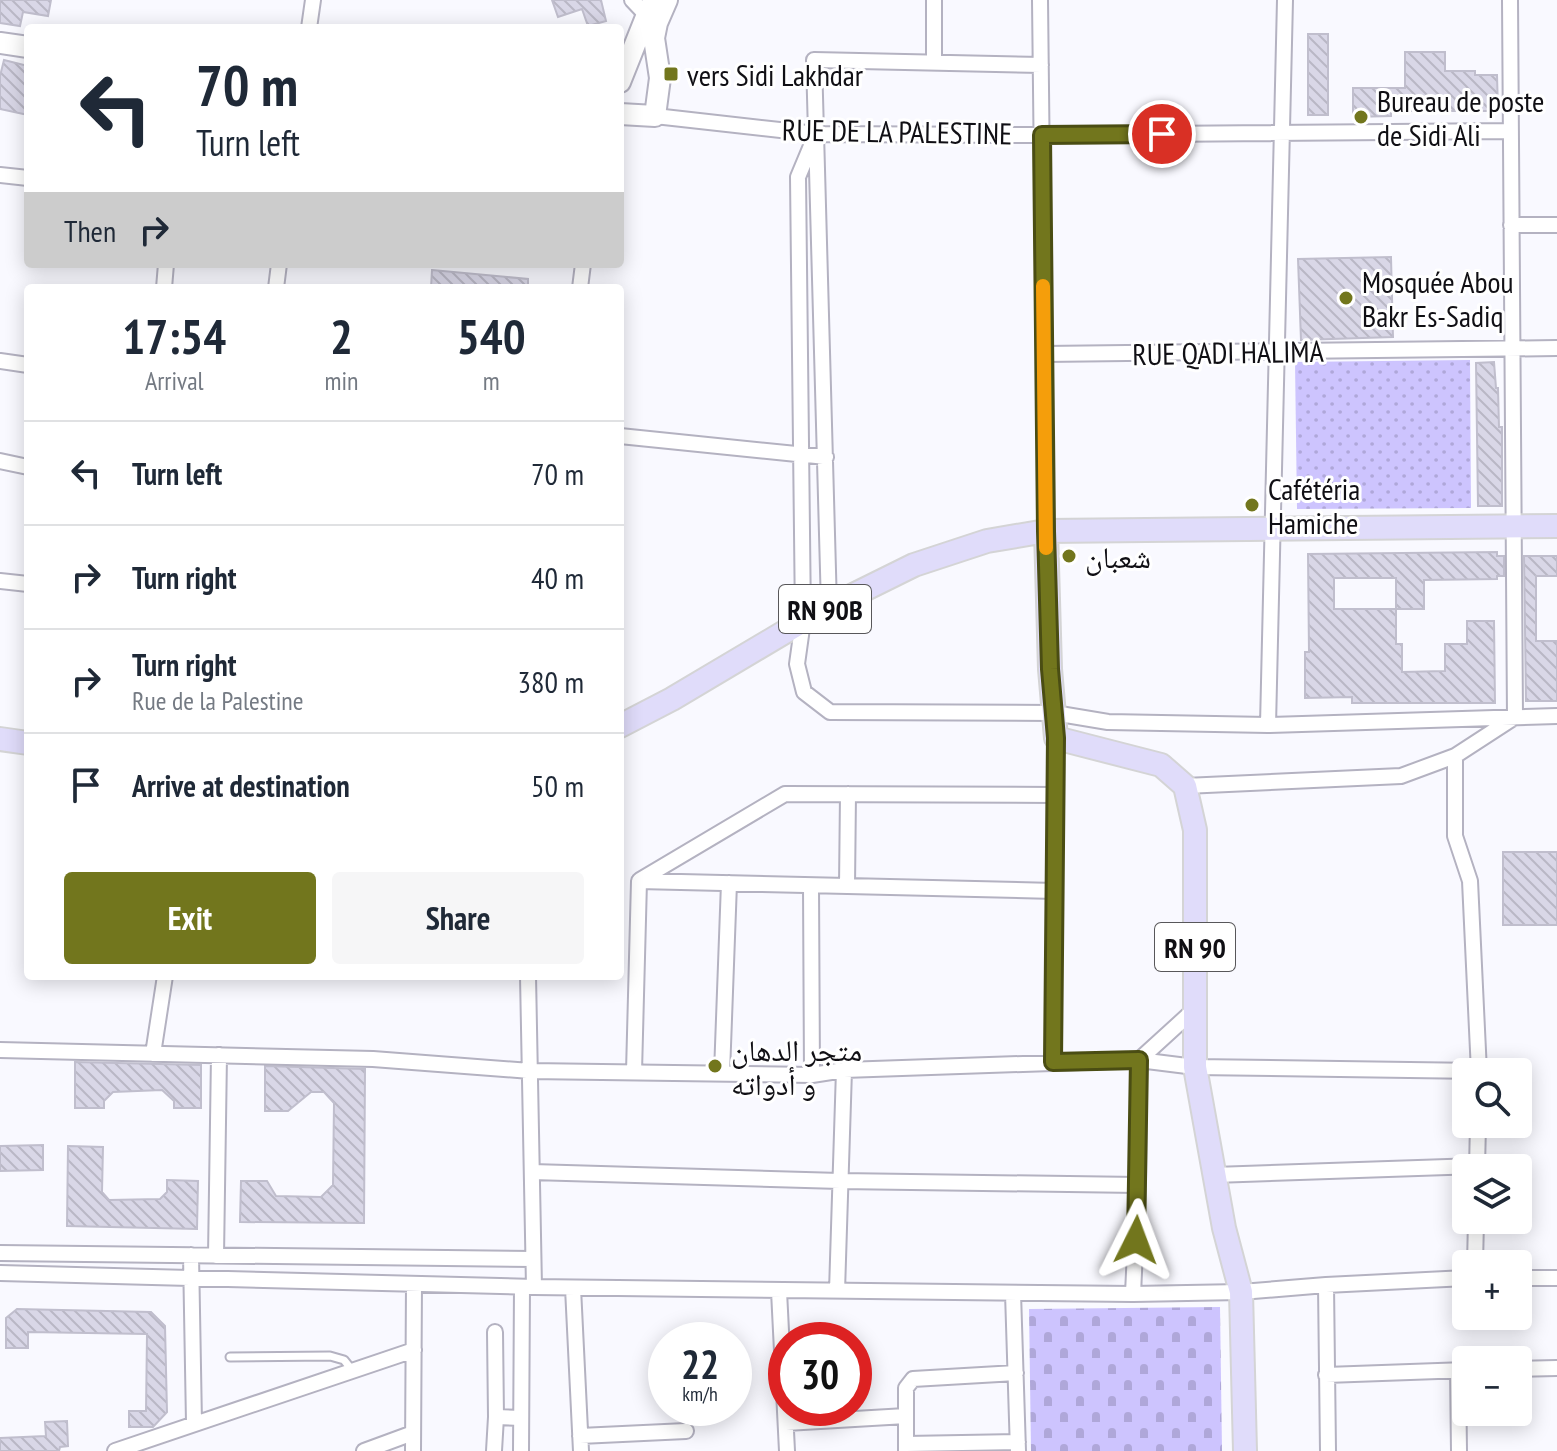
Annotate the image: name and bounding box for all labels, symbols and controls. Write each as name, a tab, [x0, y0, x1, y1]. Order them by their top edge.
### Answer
text: 70 m	[196, 49, 298, 121]
place label: vers Sidi Lakhdar	[687, 55, 864, 94]
icon: left	[64, 56, 168, 160]
marker: vers Sidi Lakhdar	[662, 65, 680, 83]
place label: Bureau de poste de Sidi Ali	[1377, 81, 1544, 154]
pin	[1128, 100, 1196, 168]
marker: Bureau de poste de Sidi Ali	[1352, 108, 1370, 126]
street label: RUE DE LA PALESTINE	[782, 109, 1012, 153]
icon: arrive	[1140, 112, 1184, 156]
text: Turn left	[196, 119, 300, 166]
icon: right	[132, 208, 176, 252]
text: Then	[64, 211, 116, 250]
place label: Mosquée Abou Bakr Es-Sadiq	[1362, 262, 1513, 335]
marker: Mosquée Abou Bakr Es-Sadiq	[1337, 289, 1355, 307]
text: 17:54	[122, 305, 226, 367]
text: 2	[330, 305, 353, 367]
text: 540	[457, 305, 526, 367]
street label: RUE QADI HALIMA	[1132, 331, 1325, 373]
text: Arrival	[145, 364, 204, 397]
text: min	[324, 364, 358, 397]
text: m	[483, 364, 500, 397]
icon: left	[64, 451, 108, 495]
text: Turn left	[132, 454, 222, 493]
text: 70 m	[531, 454, 584, 493]
place label: Cafétéria Hamiche	[1268, 469, 1360, 542]
marker: Cafétéria Hamiche	[1243, 496, 1261, 514]
place label: شعبان	[1085, 537, 1151, 576]
marker: شعبان	[1060, 547, 1078, 565]
icon: right	[64, 555, 108, 599]
text: Turn right	[132, 558, 236, 597]
text: 40 m	[531, 558, 584, 597]
road number: RN 90B	[779, 585, 871, 633]
text: Turn right	[132, 645, 236, 684]
icon: right	[64, 659, 108, 703]
text: 380 m	[518, 662, 584, 701]
text: Rue de la Palestine	[132, 684, 303, 717]
icon: arrive	[64, 763, 108, 807]
text: Arrive at destination	[132, 766, 350, 805]
text: 50 m	[531, 766, 584, 805]
button: Exit	[64, 872, 316, 964]
button: Share	[332, 872, 584, 964]
road number: RN 90	[1155, 923, 1235, 971]
place label: متجر الدهان و أدواته	[731, 1030, 862, 1103]
marker: متجر الدهان و أدواته	[706, 1057, 724, 1075]
map controls	[1452, 1058, 1532, 1426]
button: search	[1452, 1058, 1532, 1138]
button: layers	[1452, 1154, 1532, 1234]
position arrow	[1094, 1198, 1178, 1282]
button: +	[1452, 1250, 1532, 1330]
speed limit sign: 30	[768, 1322, 872, 1426]
text: 22	[681, 1338, 719, 1390]
button: −	[1452, 1346, 1532, 1426]
text: km/h	[682, 1381, 718, 1407]

